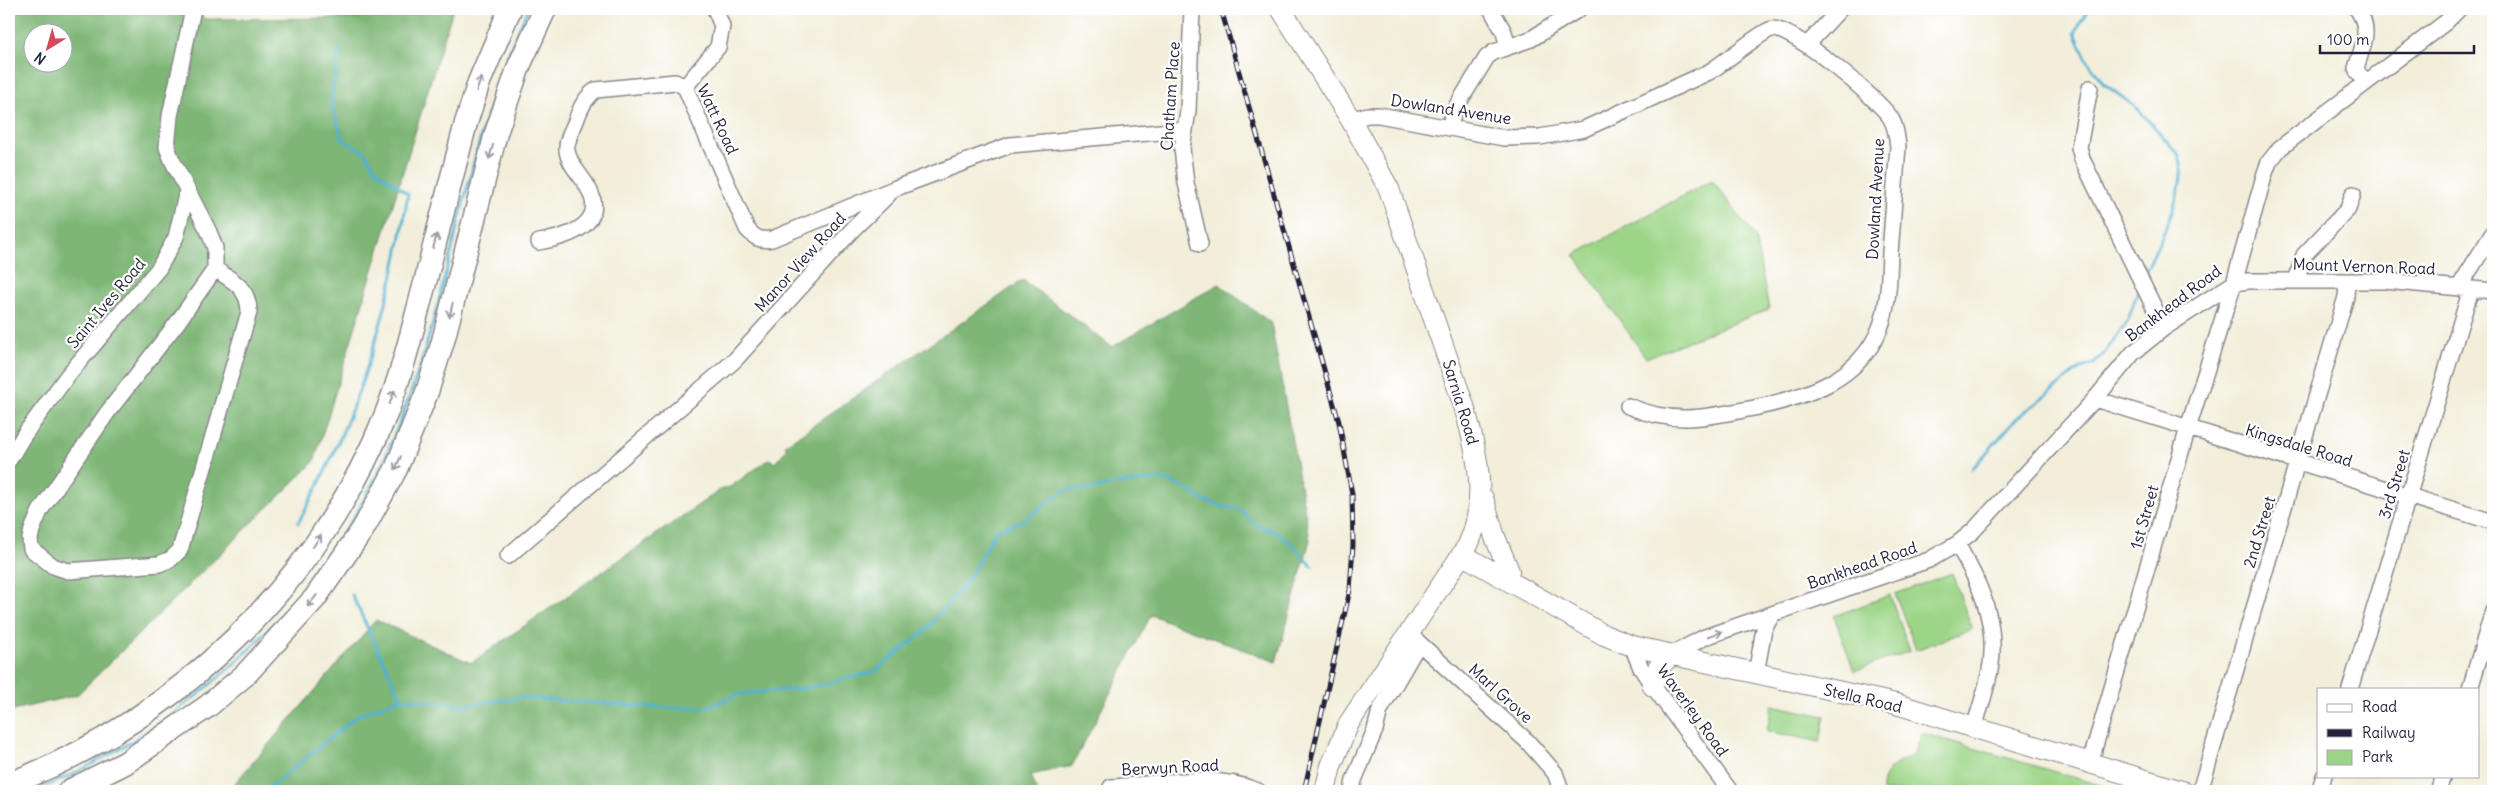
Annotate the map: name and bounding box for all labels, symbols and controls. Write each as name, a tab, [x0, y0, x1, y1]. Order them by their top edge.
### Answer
north arrow	[22, 22, 72, 72]
scale bar	[2320, 22, 2473, 54]
text: 100 m	[2327, 30, 2369, 49]
street label: Chatham Place	[1156, 41, 1184, 151]
text: N	[31, 48, 49, 68]
one-way arrow	[475, 77, 484, 93]
street label: Watt Road	[693, 81, 743, 157]
street label: Dowland Avenue	[1389, 90, 1513, 128]
street label: Dowland Avenue	[1862, 138, 1888, 260]
one-way arrow	[486, 144, 495, 160]
street label: Manor View Road	[750, 208, 850, 316]
one-way arrow	[431, 233, 441, 249]
street label: Saint Ives Road	[63, 254, 149, 352]
street label: Mount Vernon Road	[2292, 254, 2436, 278]
street label: Bankhead Road	[2121, 260, 2225, 346]
one-way arrow	[445, 301, 455, 317]
street label: Sarnia Road	[1439, 357, 1483, 447]
one-way arrow	[388, 390, 397, 406]
street label: Kingsdale Road	[2243, 419, 2355, 471]
street label: 3rd Street	[2374, 446, 2414, 521]
one-way arrow	[393, 455, 403, 470]
street label: 1st Street	[2125, 482, 2163, 551]
street label: 2nd Street	[2239, 493, 2280, 570]
one-way arrow	[312, 534, 322, 548]
street label: Bankhead Road	[1805, 537, 1919, 593]
one-way arrow	[307, 594, 318, 607]
one-way arrow	[1706, 629, 1722, 638]
street label: Marl Grove	[1465, 659, 1537, 727]
street label: Waverley Road	[1653, 660, 1733, 760]
street label: Stella Road	[1822, 679, 1904, 717]
legend	[2317, 688, 2480, 778]
text: Road	[2362, 697, 2397, 716]
text: Railway	[2362, 723, 2416, 742]
text: Park	[2362, 747, 2393, 766]
street label: Berwyn Road	[1121, 754, 1219, 780]

